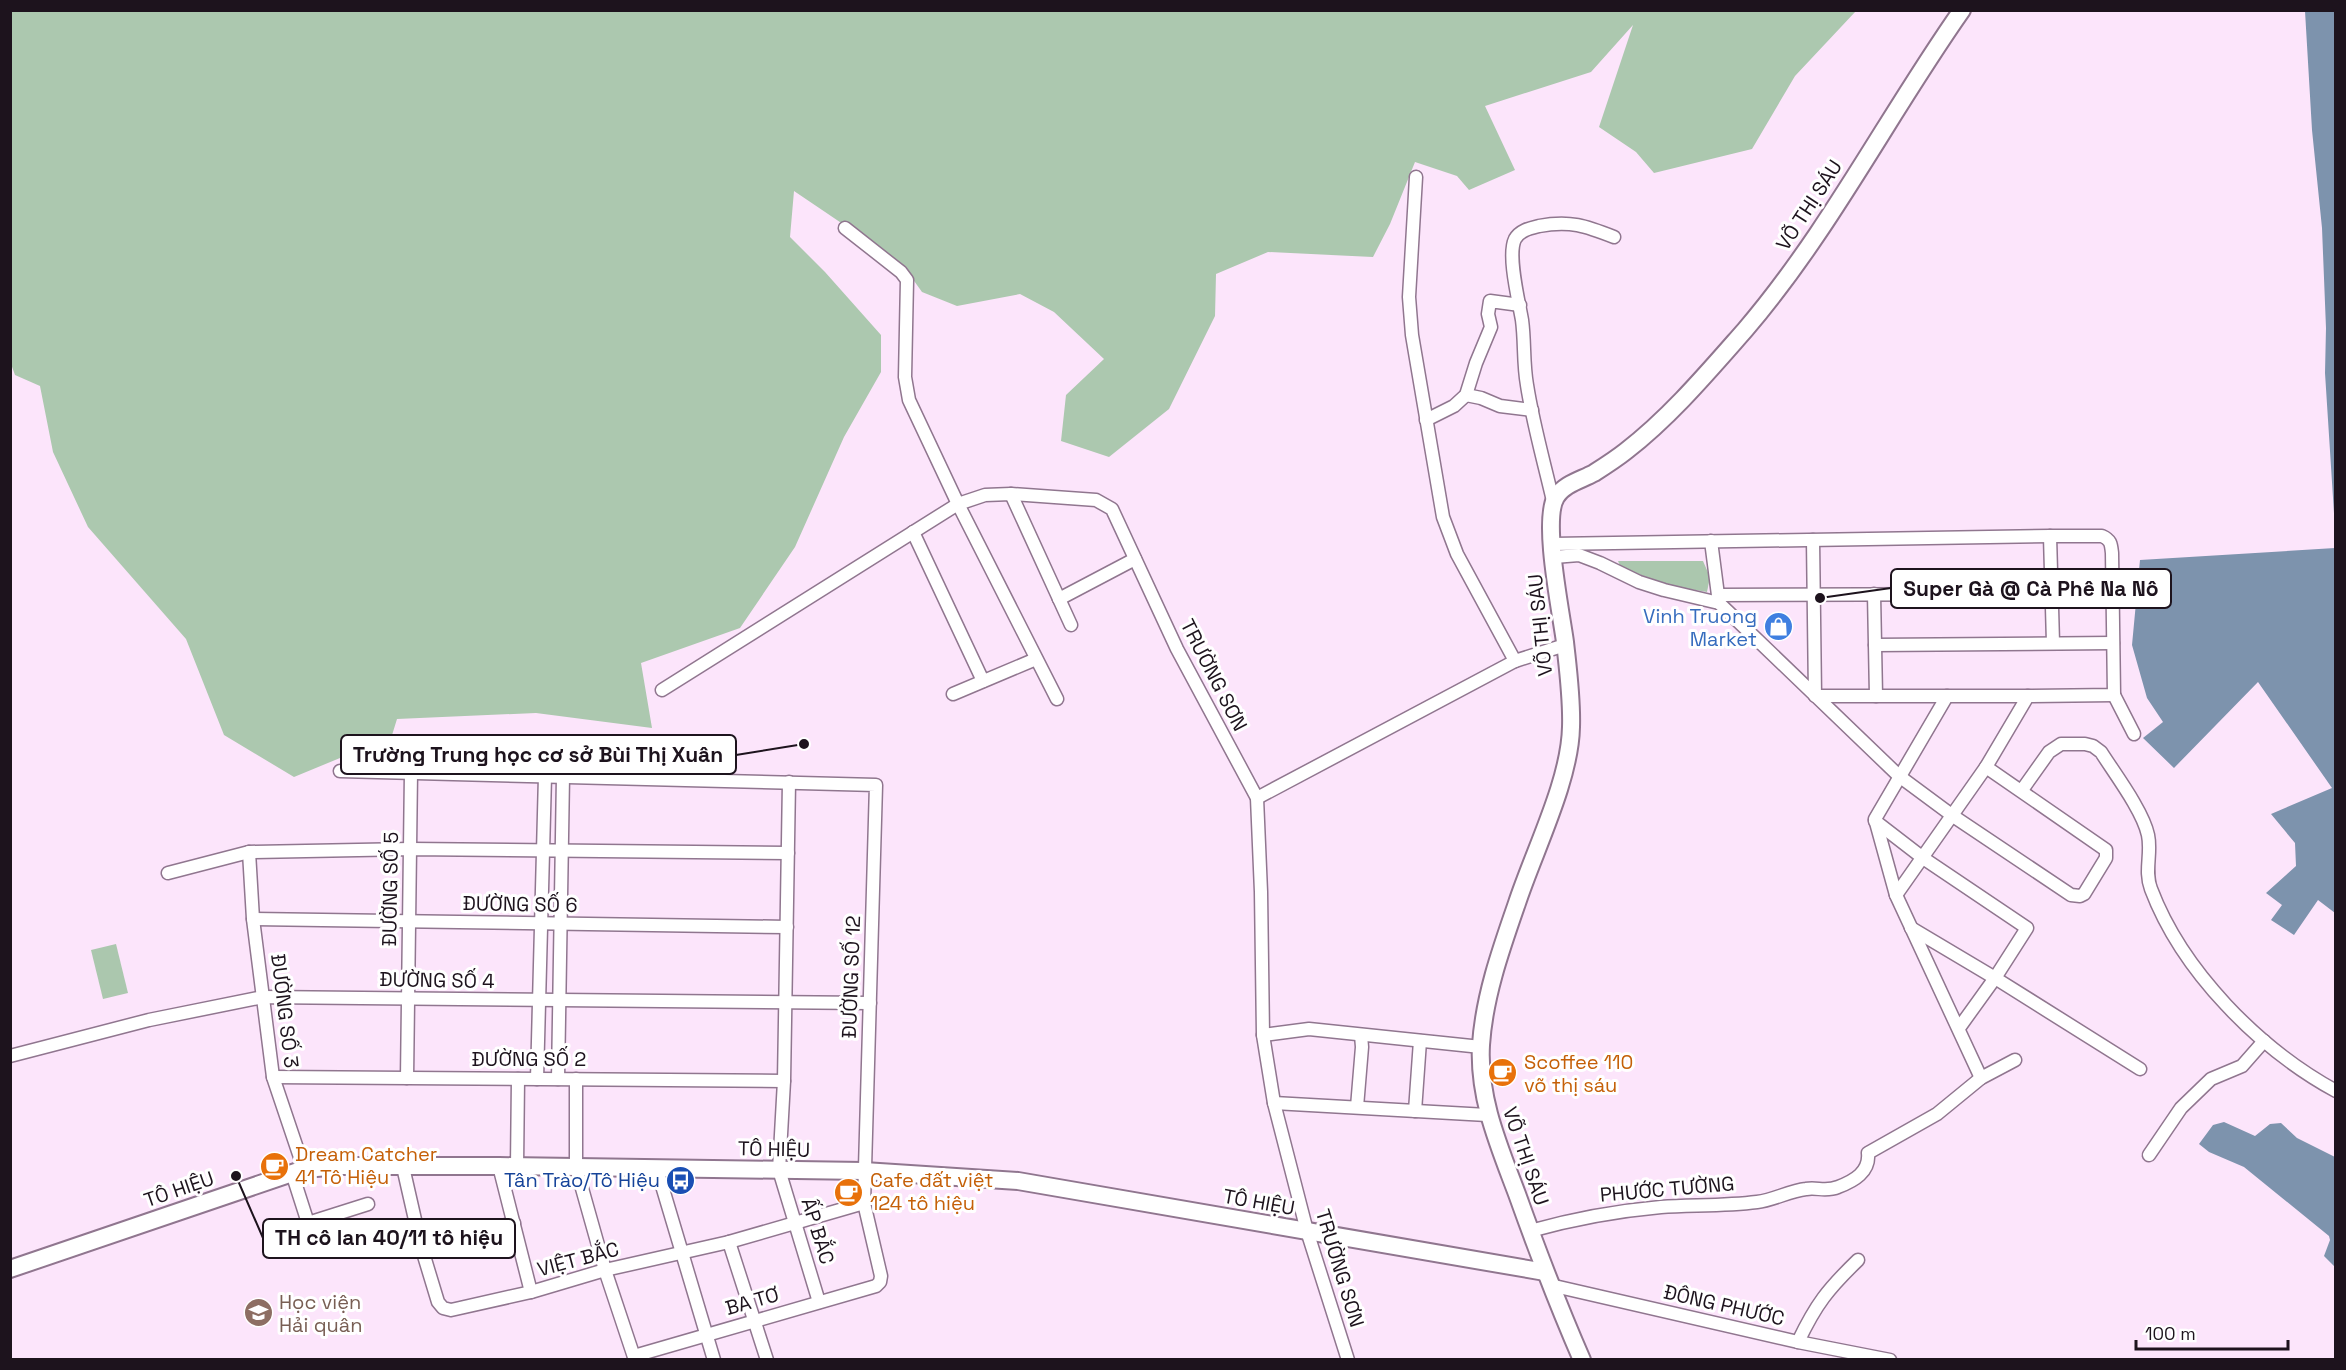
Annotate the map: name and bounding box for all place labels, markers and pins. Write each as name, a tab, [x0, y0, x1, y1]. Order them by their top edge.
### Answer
callout: Super Gà @ Cà Phê Na Nô	[1891, 569, 2171, 608]
place label: Vinh Truong Market	[1643, 603, 1757, 652]
shop icon: Vinh Truong Market	[1762, 611, 1794, 643]
callout: Trường Trung học cơ sở Bùi Thị Xuân	[341, 735, 736, 774]
place label: Scoffee 110 võ thị sáu	[1524, 1049, 1633, 1098]
cafe icon: Scoffee 110 võ thị sáu	[1487, 1057, 1519, 1089]
place label: Dream Catcher 41 Tô Hiệu	[295, 1141, 437, 1190]
cafe icon: Dream Catcher 41 Tô Hiệu	[258, 1150, 290, 1182]
bus stop icon: Tân Trào/Tô Hiệu	[665, 1164, 697, 1196]
place label: Tân Trào/Tô Hiệu	[504, 1167, 660, 1193]
place label: Cafe đất việt 124 tô hiệu	[870, 1167, 993, 1216]
cafe icon: Cafe đất việt 124 tô hiệu	[833, 1176, 865, 1208]
callout: TH cô lan 40/11 tô hiệu	[263, 1219, 515, 1258]
place label: Học viện Hải quân	[279, 1289, 363, 1338]
school or university icon: Học viện Hải quân	[242, 1297, 274, 1329]

